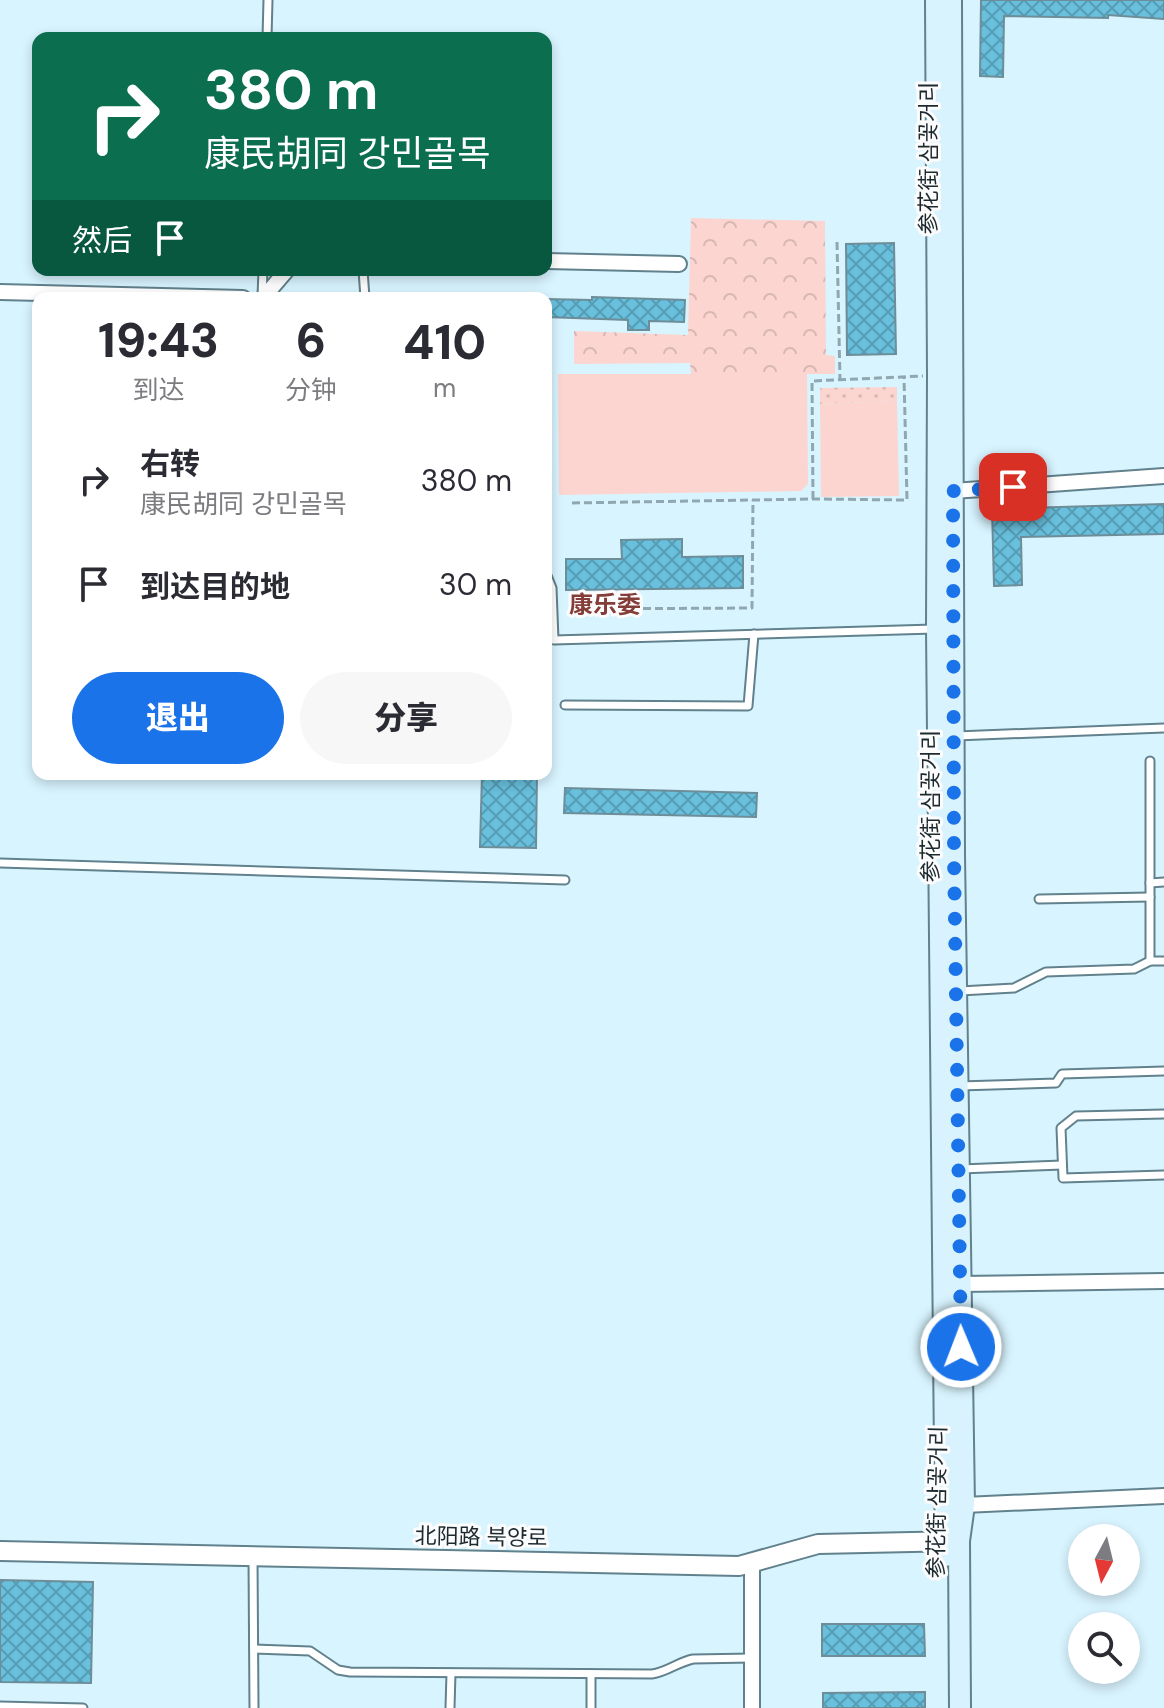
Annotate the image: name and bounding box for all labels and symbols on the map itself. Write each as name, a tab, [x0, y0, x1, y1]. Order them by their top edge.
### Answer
street label: 参花街 삼꽃거리	[914, 82, 943, 234]
pin	[979, 453, 1047, 521]
district label: 康乐委	[569, 589, 641, 620]
street label: 参花街 삼꽃거리	[916, 730, 945, 882]
position arrow	[919, 1305, 1003, 1389]
street label: 参花街 삼꽃거리	[921, 1425, 953, 1579]
street label: 北阳路 북양로	[414, 1521, 548, 1553]
north arrow	[1068, 1524, 1140, 1596]

